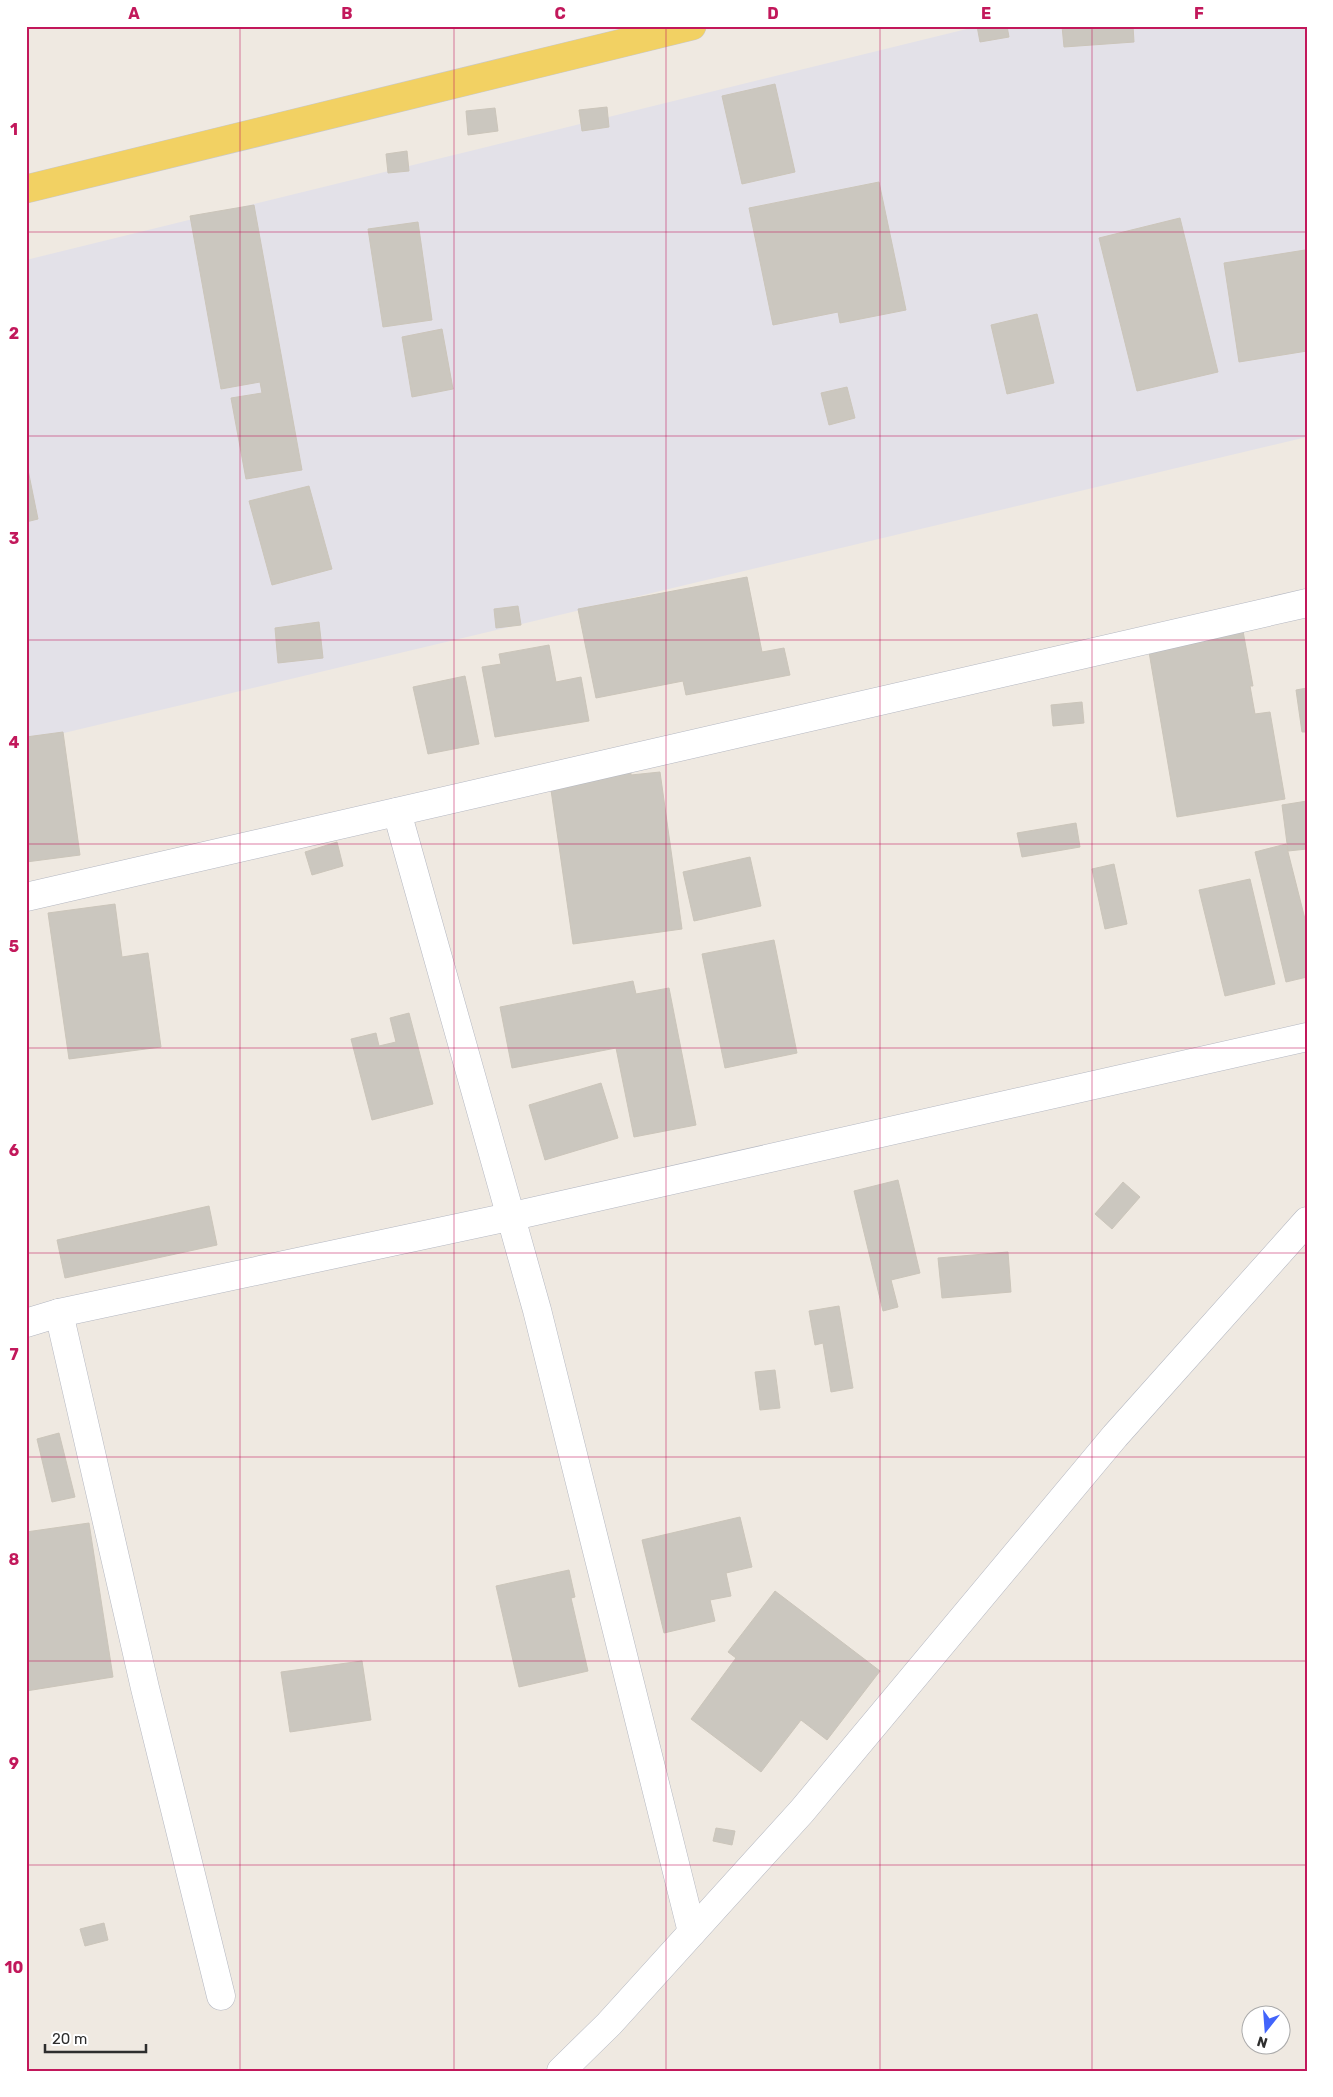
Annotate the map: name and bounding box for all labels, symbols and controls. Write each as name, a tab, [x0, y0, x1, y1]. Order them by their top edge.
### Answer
text: A	[128, 4, 140, 23]
text: B	[341, 4, 353, 23]
text: C	[554, 4, 566, 23]
text: D	[767, 4, 779, 23]
text: E	[981, 4, 991, 23]
text: F	[1194, 4, 1204, 23]
text: 1	[10, 120, 18, 139]
text: 2	[9, 324, 19, 343]
text: 3	[9, 529, 19, 548]
text: 4	[9, 733, 20, 752]
text: 5	[9, 937, 19, 956]
text: 6	[9, 1141, 19, 1160]
text: 7	[9, 1345, 19, 1364]
text: 8	[9, 1550, 20, 1569]
text: 9	[9, 1754, 19, 1773]
text: 10	[5, 1958, 24, 1977]
north arrow	[1240, 2004, 1290, 2054]
scale bar	[45, 2022, 146, 2054]
text: 20 m	[52, 2030, 87, 2048]
text: N	[1255, 2032, 1270, 2052]

